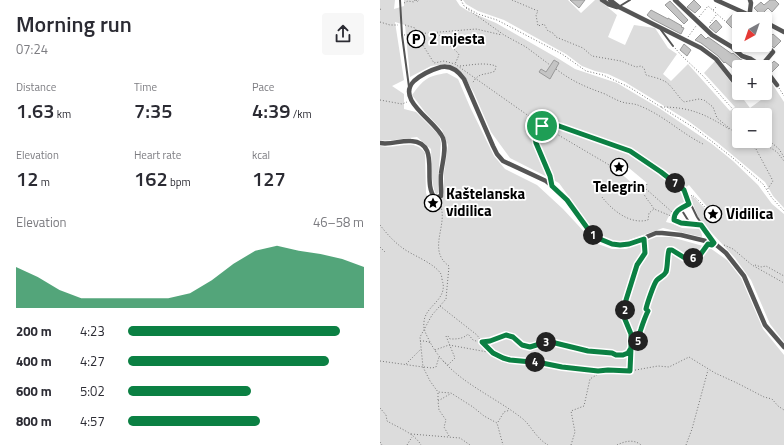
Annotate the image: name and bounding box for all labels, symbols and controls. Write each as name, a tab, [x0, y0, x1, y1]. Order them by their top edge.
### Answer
text: Morning run	[16, 7, 132, 41]
north arrow	[732, 12, 772, 52]
map controls	[732, 12, 772, 148]
button: share	[322, 13, 364, 55]
place label: 2 mjesta	[429, 27, 485, 50]
parking icon: 2 mjesta	[406, 29, 426, 49]
text: 07:24	[16, 39, 48, 59]
button: +	[732, 60, 772, 100]
text: Distance	[16, 79, 56, 95]
text: Time	[134, 79, 157, 95]
text: Pace	[252, 79, 274, 95]
text: 1.63	[16, 95, 54, 126]
text: 7:35	[134, 95, 172, 126]
text: 4:39	[252, 95, 290, 126]
text: km	[54, 106, 71, 122]
text: /km	[290, 106, 312, 122]
button: −	[732, 108, 772, 148]
pin	[525, 109, 559, 143]
icon: arrive	[531, 115, 553, 137]
text: Elevation	[16, 147, 59, 163]
text: Heart rate	[134, 147, 181, 163]
text: kcal	[252, 147, 270, 163]
place icon: Telegrin	[609, 157, 629, 177]
text: 12	[16, 163, 38, 194]
text: 162	[134, 163, 168, 194]
text: 127	[252, 163, 286, 194]
pin: 7	[665, 173, 685, 193]
text: m	[38, 174, 50, 190]
text: bpm	[168, 174, 191, 190]
place label: Telegrin	[593, 175, 645, 198]
text: 7	[672, 175, 678, 191]
place label: Kaštelanska vidilica	[446, 182, 525, 222]
place icon: Kaštelanska vidilica	[423, 193, 443, 213]
place label: Vidilica	[726, 202, 774, 225]
place icon: Vidilica	[703, 204, 723, 224]
text: Elevation	[16, 212, 67, 232]
text: 46–58 m	[313, 212, 364, 232]
pin: 1	[583, 225, 603, 245]
text: 1	[590, 227, 596, 243]
pin: 6	[683, 248, 703, 268]
text: 6	[690, 250, 696, 266]
pin: 2	[615, 300, 635, 320]
text: 2	[622, 302, 628, 318]
text: 200 m	[16, 321, 52, 341]
text: 4:23	[80, 321, 105, 341]
pin: 5	[628, 331, 648, 351]
pin: 3	[536, 332, 556, 352]
text: 5	[635, 333, 641, 349]
text: 3	[543, 334, 549, 350]
text: 400 m	[16, 351, 52, 371]
text: 4:27	[80, 351, 105, 371]
pin: 4	[525, 352, 545, 372]
text: 4	[532, 354, 538, 370]
text: 600 m	[16, 381, 52, 401]
text: 5:02	[80, 381, 105, 401]
text: 800 m	[16, 411, 52, 431]
text: 4:57	[80, 411, 105, 431]

